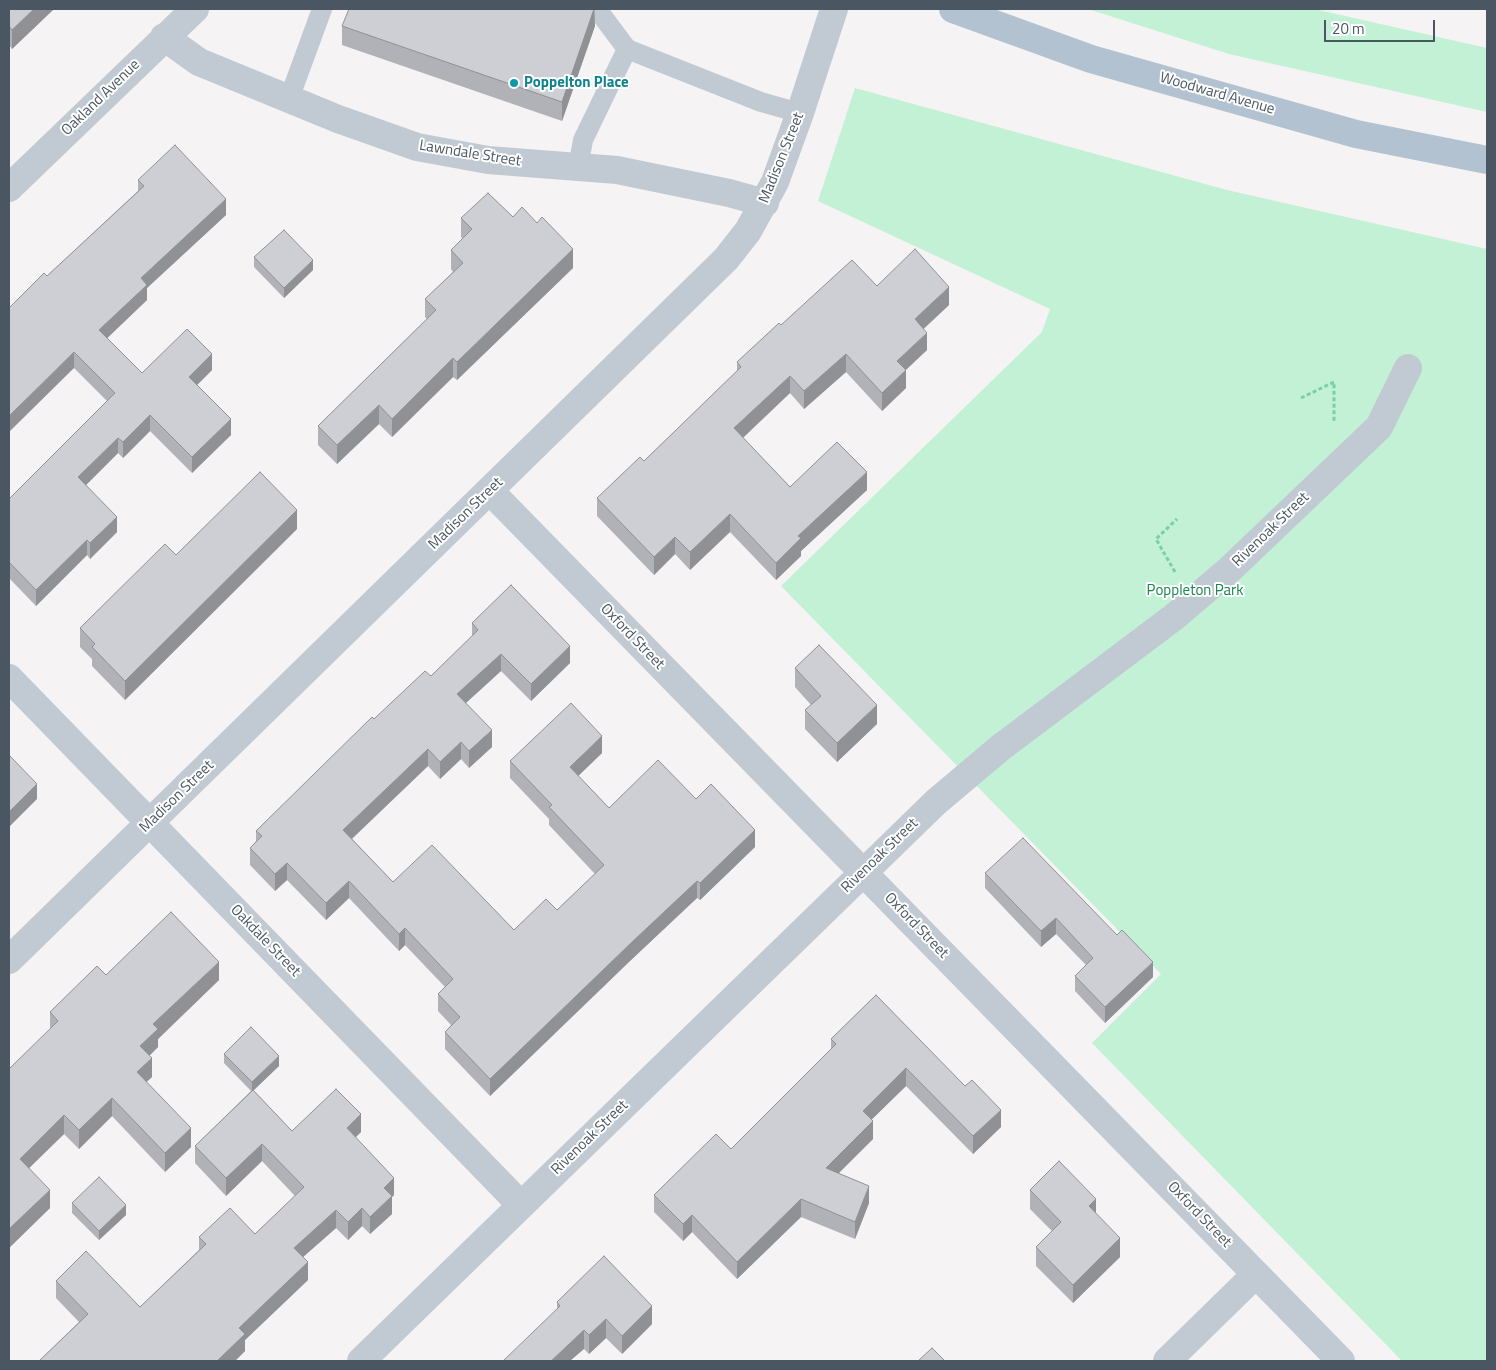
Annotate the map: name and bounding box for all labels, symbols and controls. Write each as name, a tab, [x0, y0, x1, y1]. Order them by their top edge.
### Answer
scale bar	[1326, 10, 1437, 42]
text: 20 m	[1332, 17, 1365, 40]
street label: Oakland Avenue	[58, 56, 144, 140]
street label: Woodward Avenue	[1157, 69, 1277, 119]
place label: Poppelton Place	[524, 74, 629, 92]
marker: Poppelton Place	[508, 77, 520, 89]
street label: Madison Street	[756, 110, 808, 206]
street label: Lawndale Street	[418, 137, 522, 171]
street label: Madison Street	[425, 474, 507, 554]
street label: Rivenoak Street	[1229, 489, 1313, 571]
park label: Poppleton Park	[1147, 582, 1243, 600]
street label: Oxford Street	[596, 600, 668, 674]
street label: Madison Street	[136, 757, 218, 837]
street label: Rivenoak Street	[838, 815, 922, 897]
street label: Oxford Street	[880, 889, 952, 963]
street label: Oakdale Street	[226, 901, 304, 981]
street label: Rivenoak Street	[548, 1097, 632, 1179]
street label: Oxford Street	[1163, 1178, 1235, 1252]

